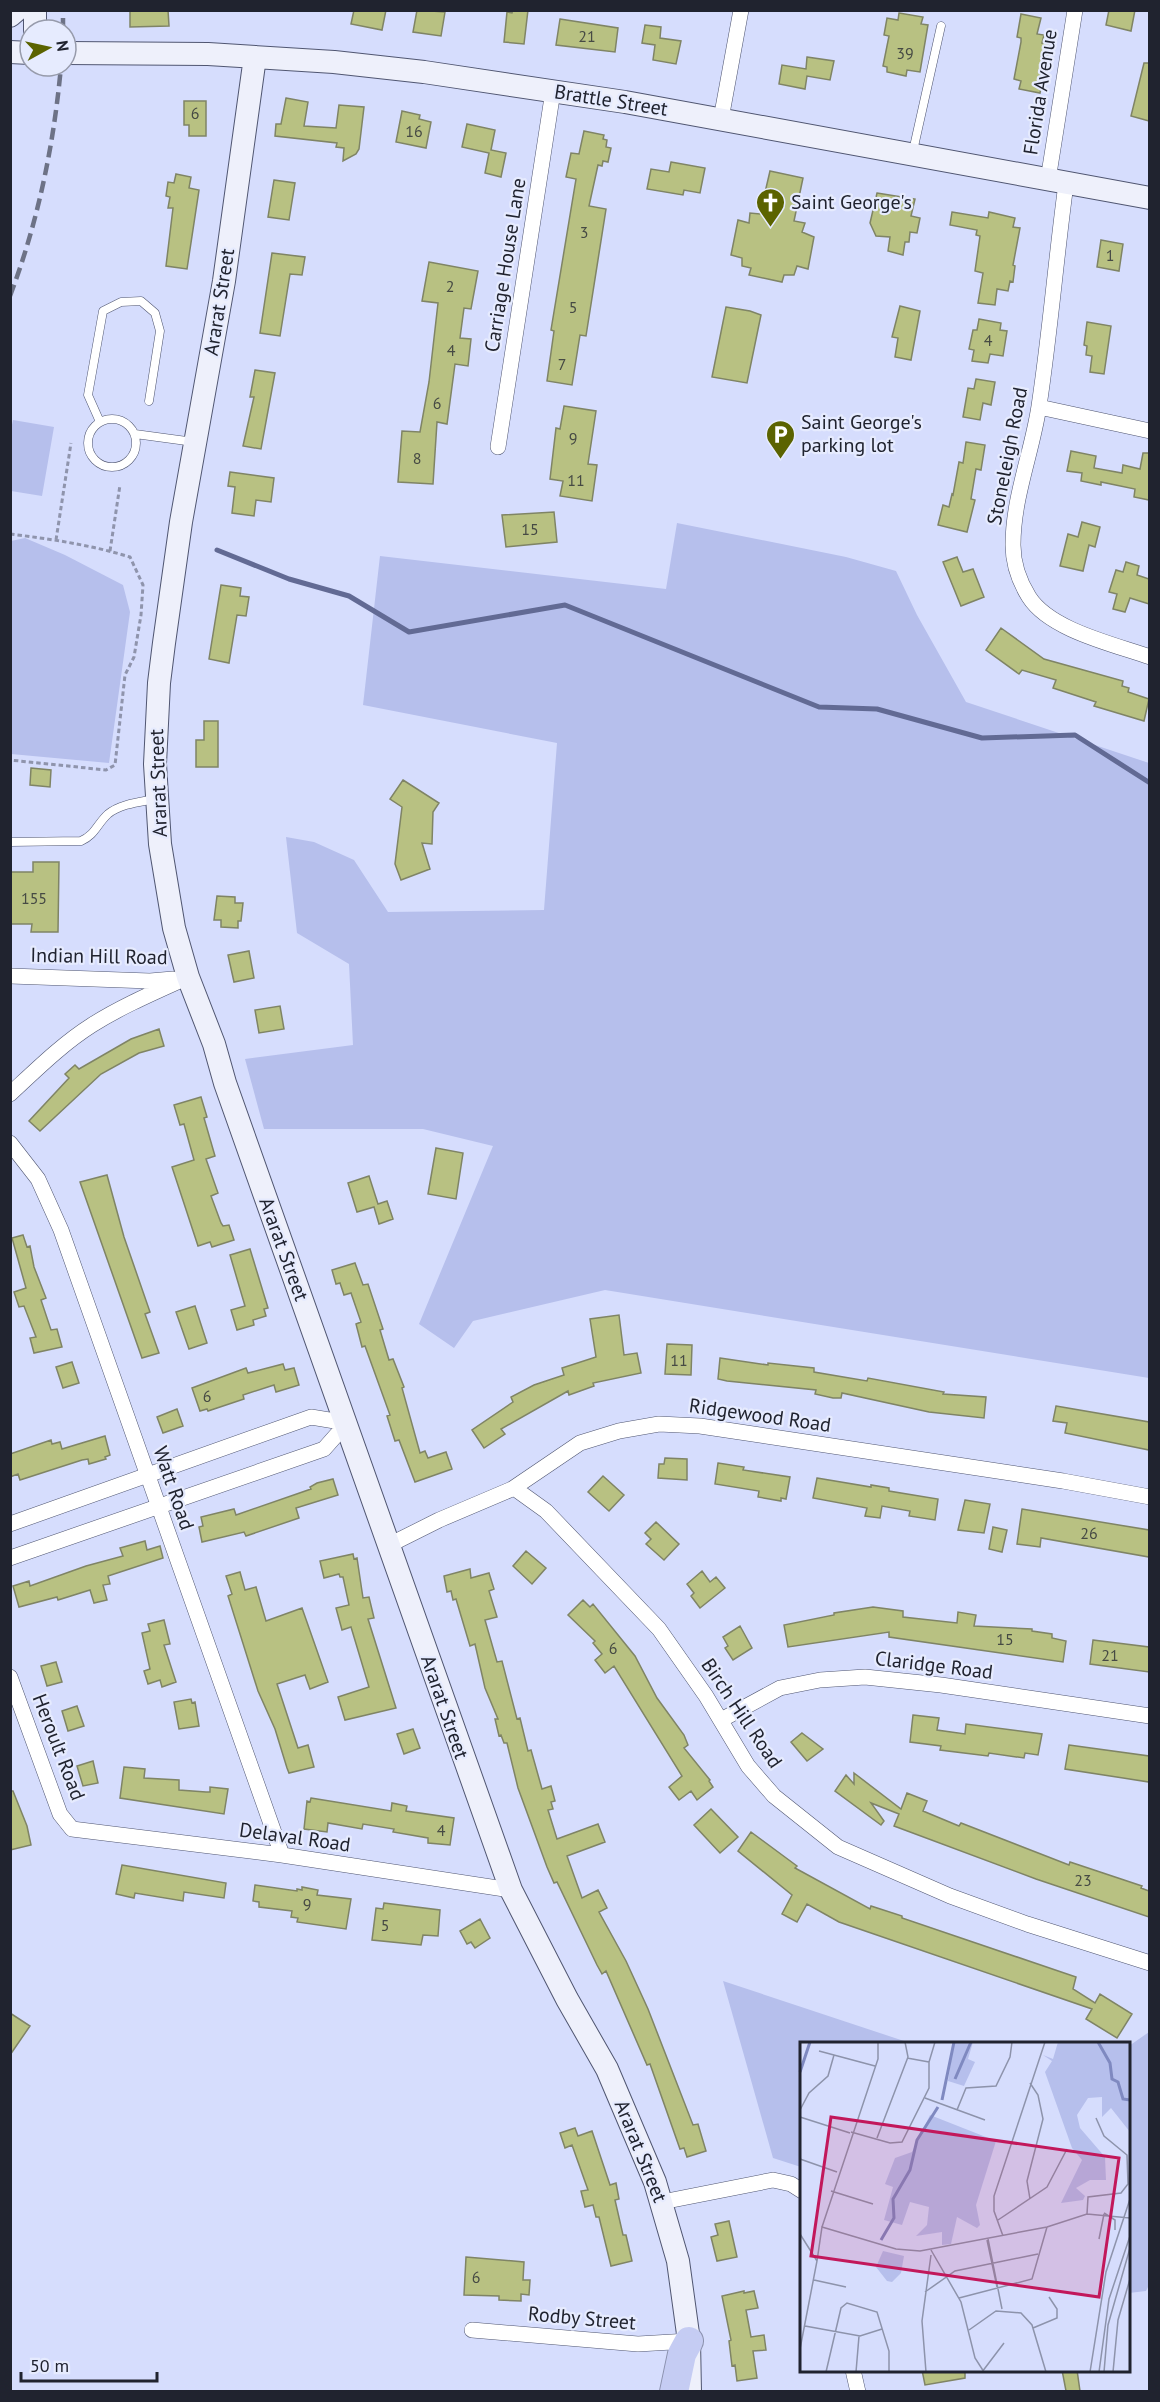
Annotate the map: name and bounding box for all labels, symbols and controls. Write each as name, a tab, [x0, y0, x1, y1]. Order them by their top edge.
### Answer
north arrow	[18, 18, 78, 78]
house number: 21	[578, 26, 596, 46]
street label: Florida Avenue	[1017, 27, 1063, 157]
text: N	[52, 39, 73, 53]
house number: 39	[896, 43, 914, 63]
street label: Brattle Street	[552, 78, 670, 122]
house number: 6	[191, 103, 199, 123]
house number: 16	[405, 121, 423, 141]
street label: Carriage House Lane	[478, 176, 532, 354]
church icon: Saint George's	[754, 186, 786, 228]
place label: Saint George's	[791, 189, 912, 215]
house number: 3	[580, 222, 588, 242]
house number: 1	[1106, 245, 1114, 265]
street label: Ararat Street	[198, 246, 240, 358]
house number: 2	[446, 276, 454, 296]
house number: 5	[569, 297, 577, 317]
house number: 4	[984, 330, 993, 350]
house number: 4	[447, 340, 456, 360]
house number: 7	[558, 354, 566, 374]
street label: Stoneleigh Road	[981, 385, 1033, 527]
house number: 6	[433, 393, 441, 413]
place label: Saint George's parking lot	[801, 409, 922, 458]
parking icon: Saint George's parking lot	[764, 418, 796, 460]
house number: 9	[569, 428, 577, 448]
house number: 8	[413, 448, 421, 468]
house number: 11	[567, 470, 585, 490]
house number: 15	[521, 519, 539, 539]
street label: Ararat Street	[143, 728, 173, 838]
house number: 155	[21, 888, 47, 908]
street label: Indian Hill Road	[30, 942, 168, 970]
street label: Ararat Street	[253, 1194, 315, 1305]
house number: 11	[670, 1350, 688, 1370]
house number: 6	[203, 1386, 211, 1406]
street label: Ridgewood Road	[687, 1392, 833, 1438]
street label: Watt Road	[148, 1443, 200, 1533]
house number: 26	[1080, 1523, 1098, 1543]
house number: 15	[996, 1629, 1014, 1649]
house number: 6	[609, 1638, 617, 1658]
street label: Claridge Road	[874, 1645, 994, 1685]
house number: 21	[1101, 1645, 1119, 1665]
street label: Ararat Street	[415, 1652, 475, 1763]
street label: Birch Hill Road	[696, 1653, 788, 1773]
street label: Heroult Road	[27, 1690, 91, 1804]
street label: Delaval Road	[238, 1816, 352, 1858]
house number: 4	[437, 1820, 446, 1840]
house number: 23	[1074, 1870, 1092, 1890]
house number: 9	[303, 1894, 311, 1914]
house number: 5	[381, 1915, 389, 1935]
inset map	[800, 2042, 1130, 2372]
street label: Ararat Street	[609, 2096, 673, 2206]
house number: 6	[472, 2267, 480, 2287]
street label: Rodby Street	[527, 2300, 637, 2336]
scale bar	[21, 2345, 158, 2383]
text: 50 m	[30, 2354, 69, 2377]

